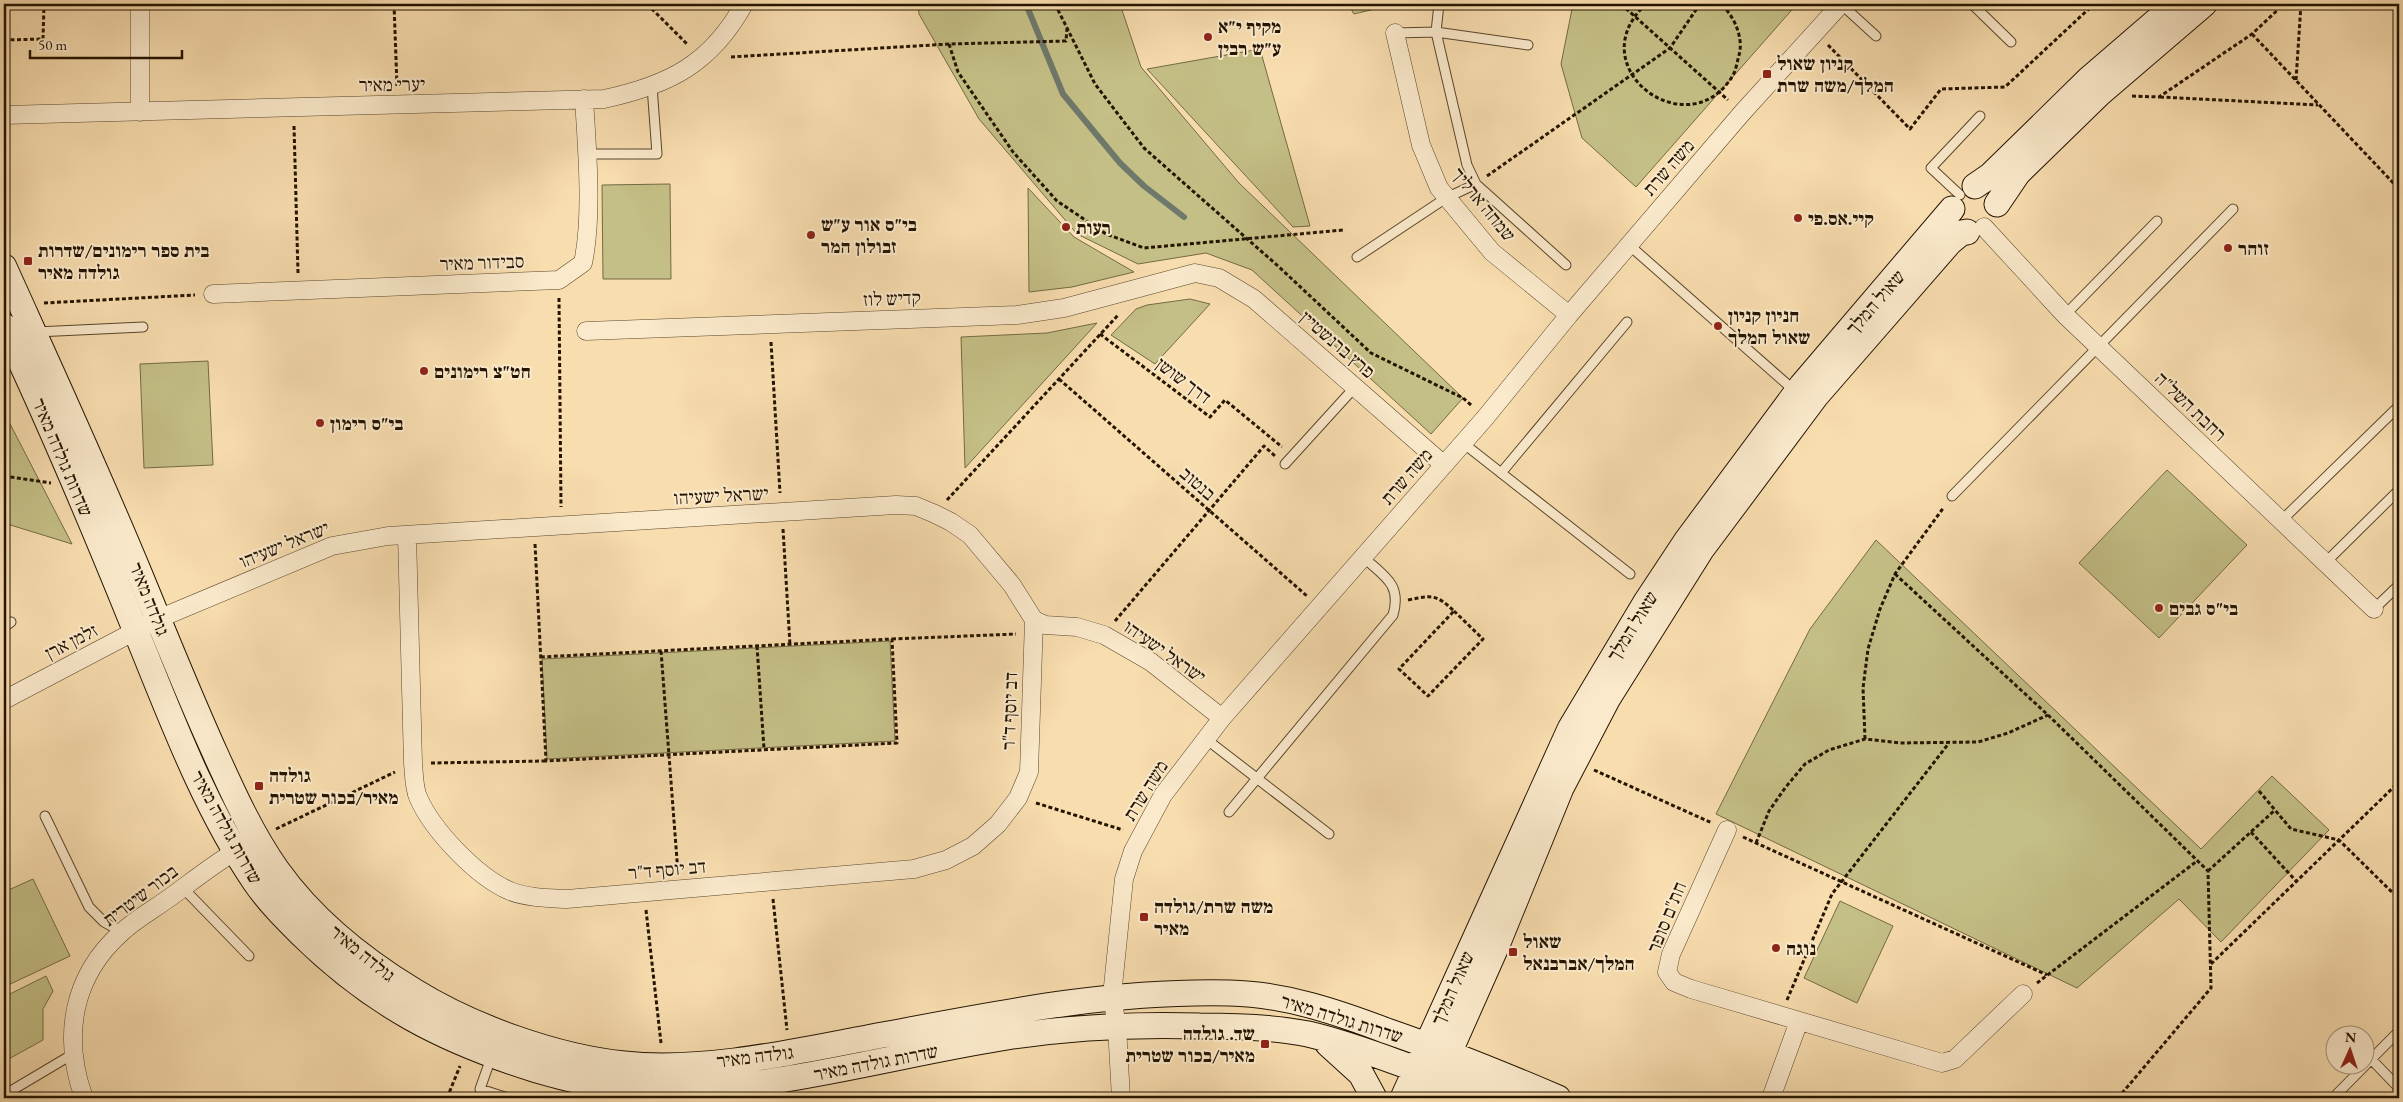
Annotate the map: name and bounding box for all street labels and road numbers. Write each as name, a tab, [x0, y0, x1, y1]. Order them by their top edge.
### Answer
street label: יערי מאיר	[359, 71, 425, 98]
street label: משה שרת	[1637, 134, 1700, 201]
street label: שמחה ארליך	[1446, 162, 1521, 247]
street label: סבידור מאיר	[439, 249, 525, 276]
street label: שאול המלך	[1840, 264, 1911, 340]
street label: קדיש לוז	[863, 285, 921, 312]
street label: פרץ ברנשטיין	[1295, 305, 1380, 384]
street label: דרך שושן	[1151, 351, 1217, 409]
street label: רחבת השל"ה	[2149, 366, 2232, 447]
street label: שדרות גולדה מאיר	[26, 394, 99, 520]
street label: משה שרת	[1375, 443, 1438, 510]
street label: בנטוב	[1174, 461, 1221, 506]
street label: ישראל ישעיהו	[673, 481, 769, 510]
street label: ישראל ישעיהו	[235, 515, 333, 574]
street label: גולדה מאיר	[123, 559, 176, 640]
street label: שאול המלך	[1601, 586, 1664, 666]
street label: ישראל ישעיהו	[1118, 614, 1211, 689]
street label: זלמן ארן	[41, 618, 102, 665]
street label: דב יוסף ד"ר	[996, 672, 1023, 751]
street label: משה שרת	[1117, 755, 1174, 825]
street label: שדרות גולדה מאיר	[185, 766, 268, 889]
street label: דב יוסף ד"ר	[627, 854, 707, 885]
street label: בכור שיטרית	[98, 859, 183, 932]
street label: חת"ם סופר	[1641, 878, 1692, 957]
street label: גולדה מאיר	[325, 919, 401, 987]
street label: שאול המלך	[1425, 947, 1480, 1029]
street label: שדרות גולדה מאיר	[1278, 988, 1406, 1049]
street label: שדרות גולדה מאיר	[812, 1038, 940, 1087]
street label: גולדה מאיר	[715, 1039, 795, 1074]

